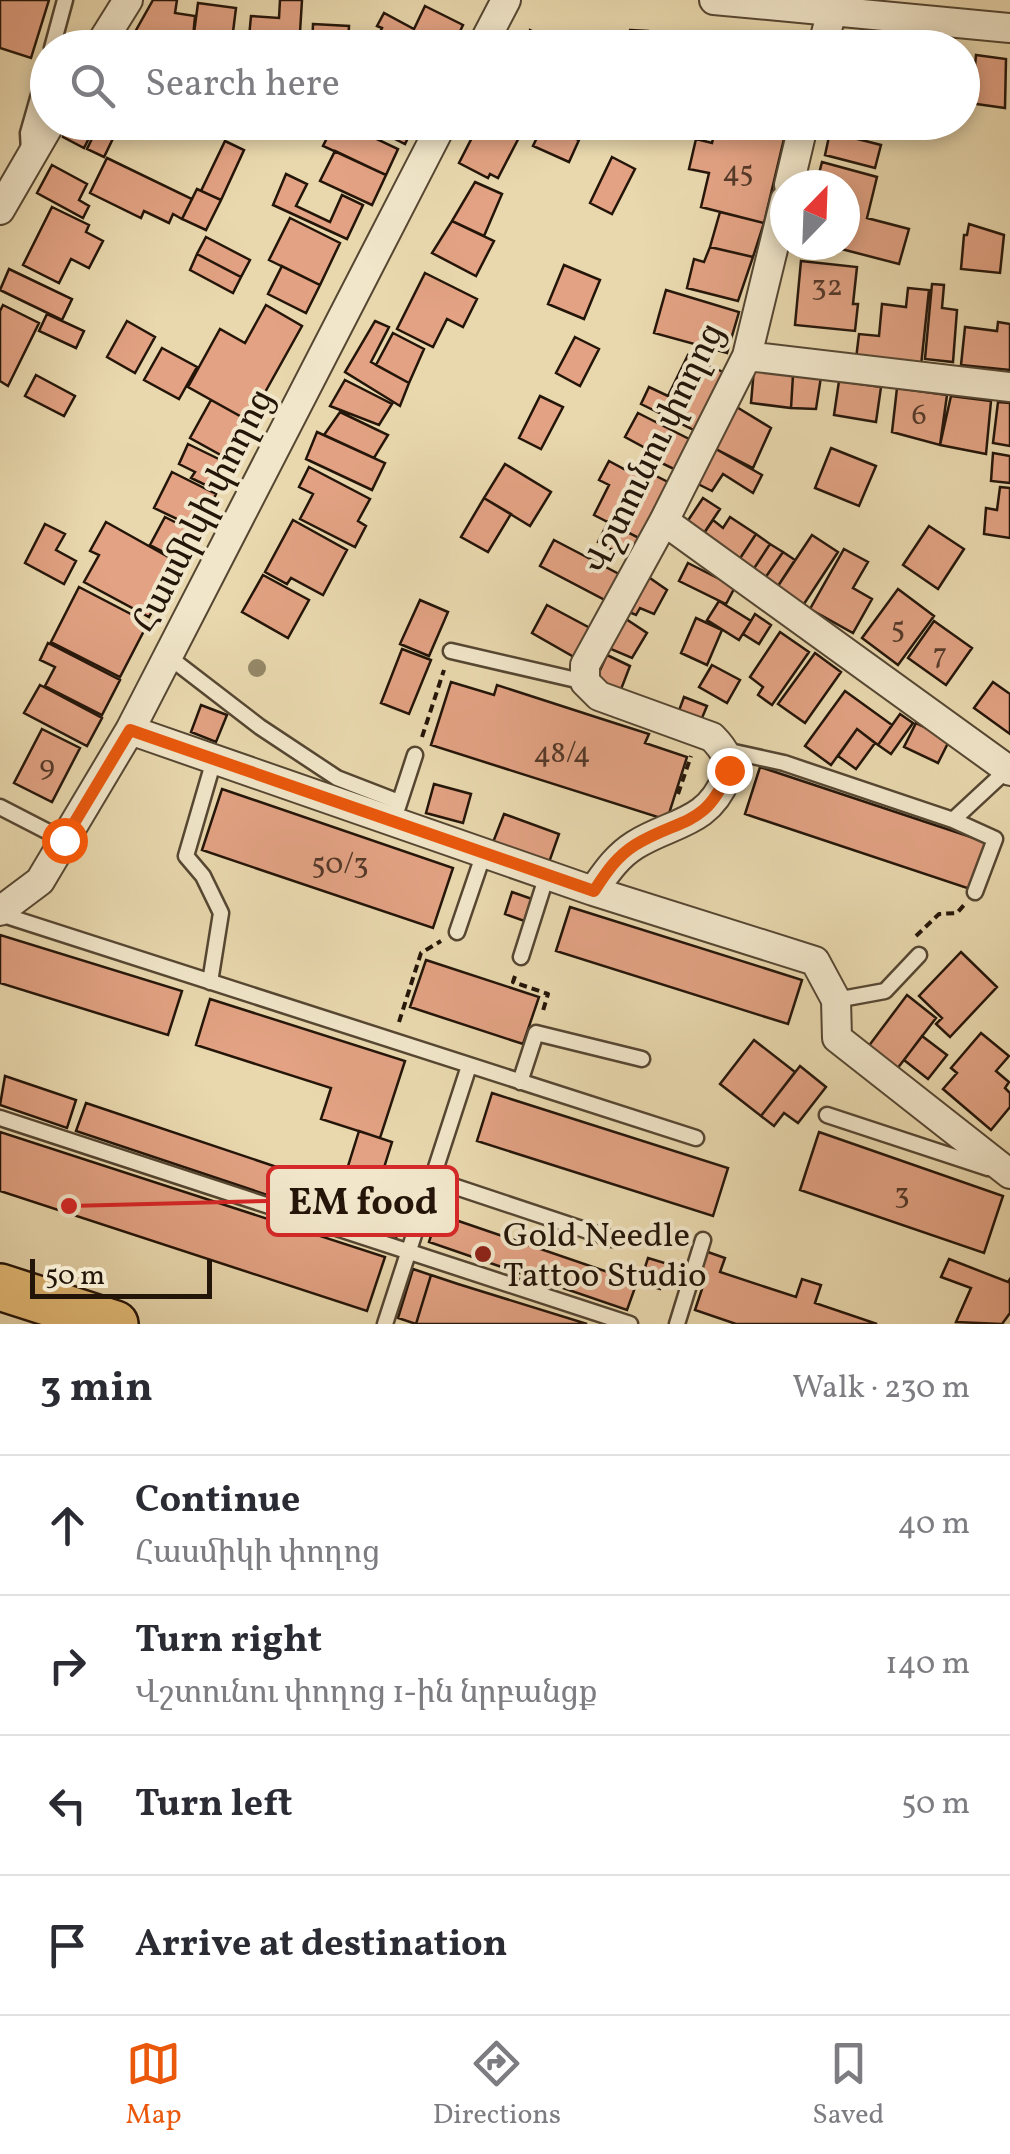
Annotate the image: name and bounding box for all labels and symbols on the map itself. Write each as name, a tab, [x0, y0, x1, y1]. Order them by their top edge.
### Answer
house number: 45	[722, 152, 754, 194]
north arrow	[770, 170, 860, 260]
house number: 32	[811, 266, 843, 308]
street label: Վշտունու փողոց	[574, 316, 737, 583]
street label: Հասմիկի փողոց	[122, 381, 287, 642]
house number: 6	[911, 395, 927, 437]
house number: 5	[891, 608, 905, 650]
house number: 7	[933, 634, 947, 676]
house number: 48/4	[533, 733, 591, 775]
house number: 9	[39, 746, 55, 788]
route end	[707, 748, 753, 794]
route start	[42, 818, 88, 864]
house number: 50/3	[311, 844, 369, 886]
callout: EM food	[268, 1167, 457, 1235]
house number: 3	[894, 1174, 910, 1216]
text: EM food	[288, 1178, 438, 1231]
place label: Gold Needle Tattoo Studio	[503, 1213, 707, 1301]
marker: Gold Needle Tattoo Studio	[472, 1243, 494, 1265]
scale bar	[30, 1254, 212, 1298]

